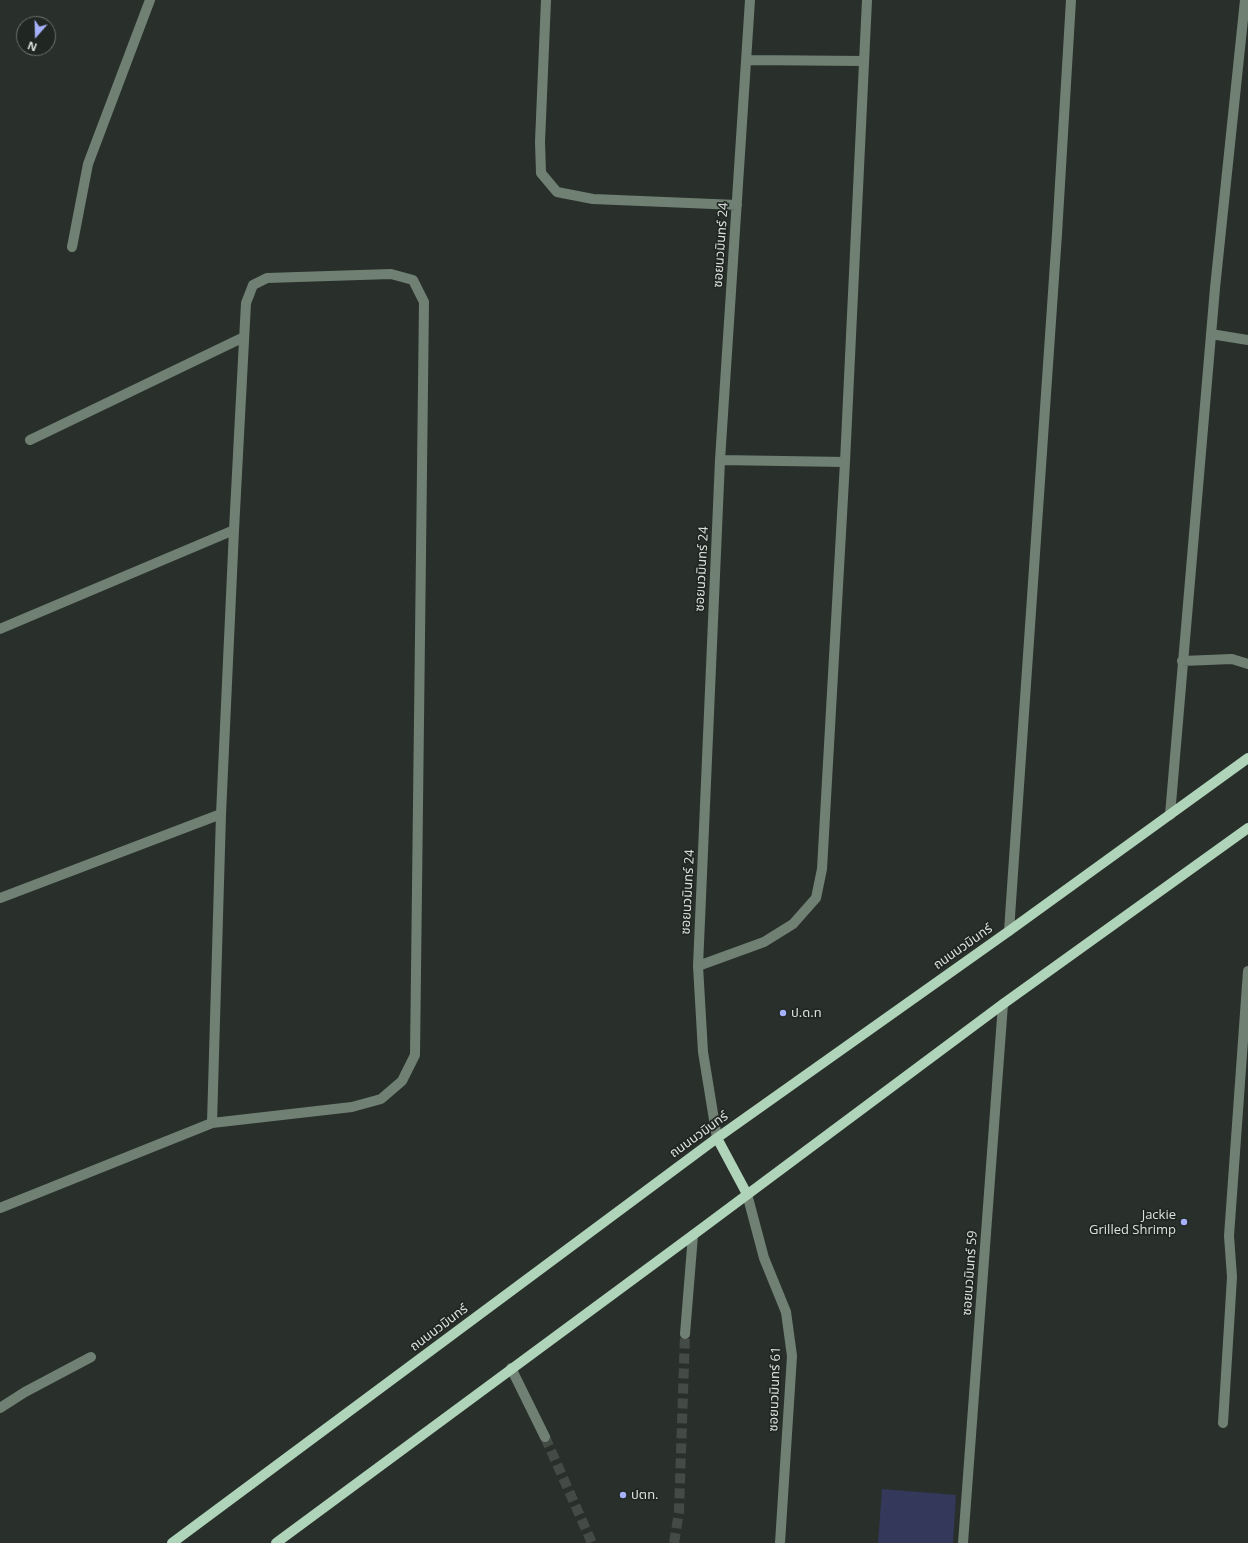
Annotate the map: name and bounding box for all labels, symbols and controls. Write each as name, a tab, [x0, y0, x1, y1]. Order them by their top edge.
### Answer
north arrow	[16, 16, 56, 56]
text: N	[25, 38, 39, 55]
street label: ซอยนวมินทร์ 24	[710, 202, 732, 288]
street label: ซอยนวมินทร์ 24	[692, 526, 712, 612]
street label: ซอยนวมินทร์ 24	[678, 849, 698, 935]
street label: ถนนนวมินทร์	[931, 921, 995, 973]
place label: ป.ด.ท	[791, 1005, 822, 1021]
marker: ป.ด.ท	[778, 1008, 788, 1018]
street label: ถนนนวมินทร์	[667, 1109, 731, 1161]
place label: Jackie Grilled Shrimp	[1089, 1207, 1176, 1238]
marker: Jackie Grilled Shrimp	[1179, 1217, 1189, 1227]
street label: ซอยนวมินทร์ 59	[959, 1230, 981, 1316]
street label: ถนนนวมินทร์	[407, 1301, 471, 1355]
street label: ซอยนวมินทร์ 61	[766, 1346, 784, 1432]
place label: ปตท.	[631, 1487, 658, 1503]
marker: ปตท.	[618, 1490, 628, 1500]

